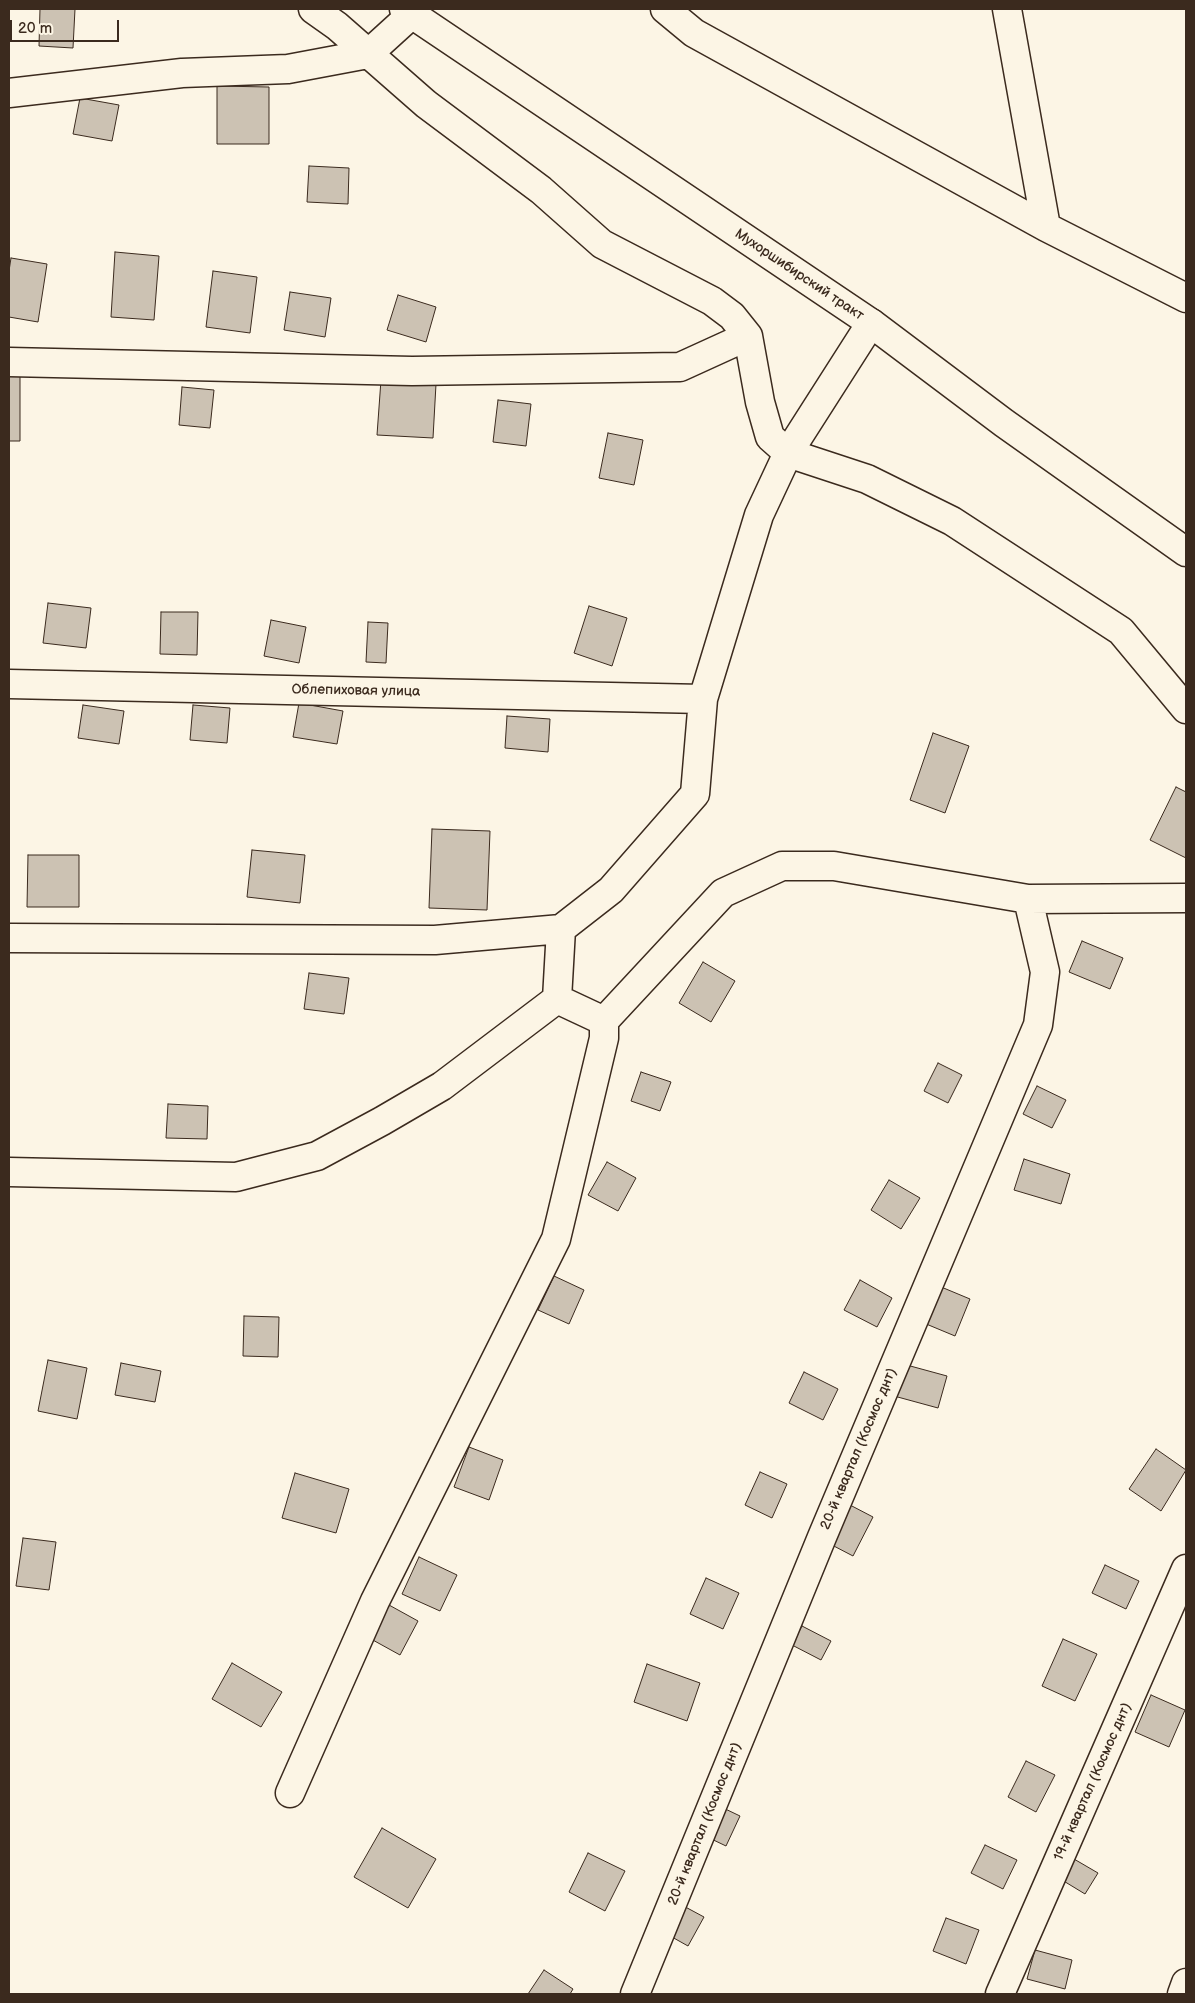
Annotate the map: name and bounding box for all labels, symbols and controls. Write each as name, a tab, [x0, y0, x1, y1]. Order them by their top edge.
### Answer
scale bar	[12, 10, 121, 42]
text: 20 m	[18, 19, 52, 38]
street label: Мухоршибирский тракт	[731, 226, 867, 324]
street label: Облепиховая улица	[291, 681, 421, 701]
street label: 20-й квартал (Космос днт)	[817, 1366, 901, 1532]
street label: 19-й квартал (Космос днт)	[1051, 1701, 1135, 1863]
street label: 20-й квартал (Космос днт)	[665, 1740, 745, 1908]

